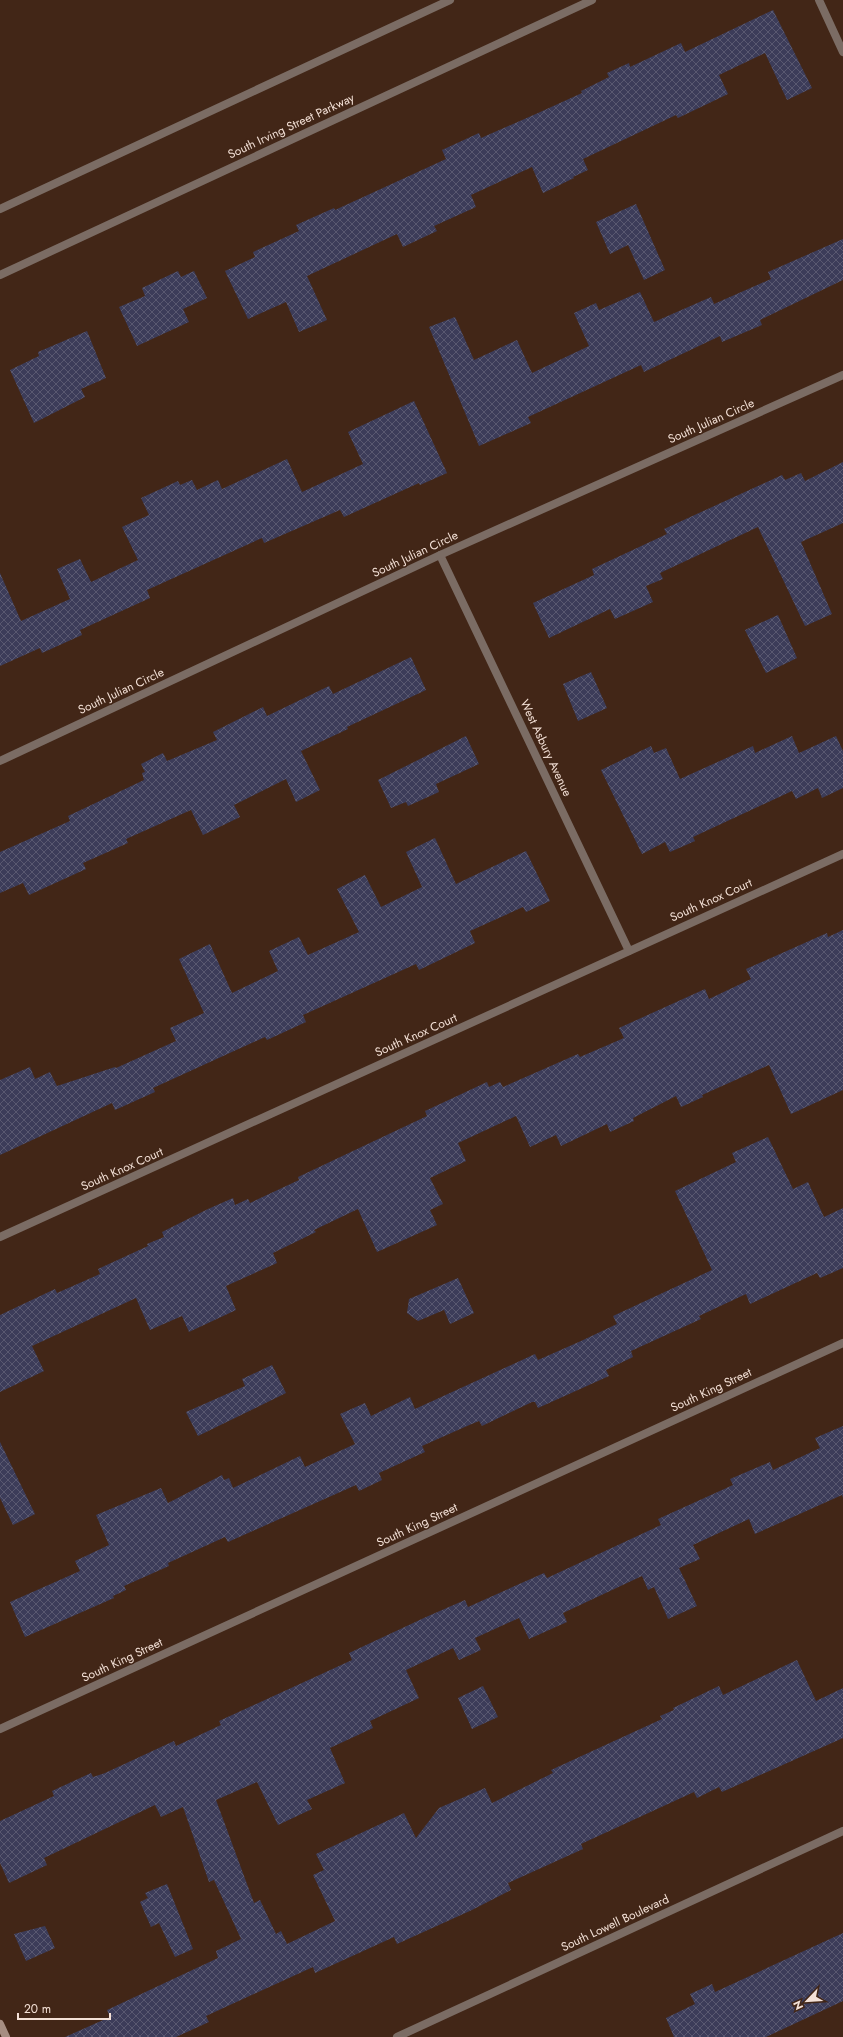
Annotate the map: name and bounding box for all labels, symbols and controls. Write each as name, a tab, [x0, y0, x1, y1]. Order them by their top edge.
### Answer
street label: South Irving Street Parkway	[225, 88, 358, 163]
street label: South Julian Circle	[665, 394, 757, 448]
street label: South Julian Circle	[369, 526, 461, 582]
street label: South Julian Circle	[75, 663, 167, 719]
street label: West Asbury Avenue	[516, 697, 576, 799]
street label: South Knox Court	[667, 874, 755, 926]
street label: South Knox Court	[372, 1009, 460, 1061]
street label: South Knox Court	[78, 1143, 166, 1195]
street label: South King Street	[668, 1363, 755, 1417]
street label: South King Street	[374, 1498, 461, 1552]
street label: South King Street	[79, 1633, 166, 1687]
street label: South Lowell Boulevard	[558, 1890, 672, 1956]
north arrow	[787, 1981, 827, 2021]
scale bar	[18, 1995, 110, 2021]
text: N	[789, 1998, 807, 2013]
text: 20 m	[24, 2000, 51, 2018]

